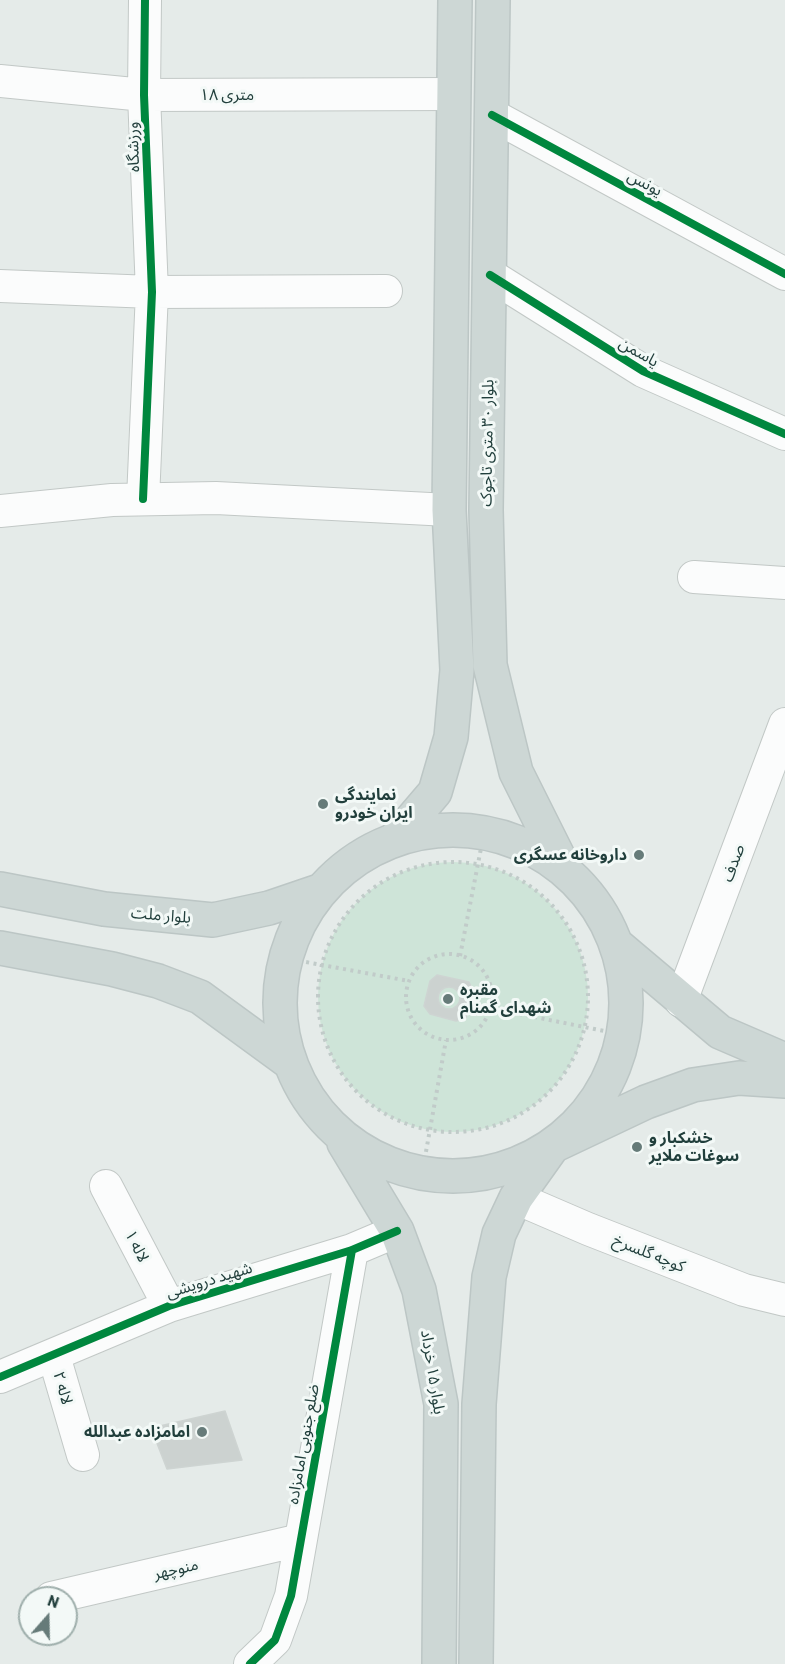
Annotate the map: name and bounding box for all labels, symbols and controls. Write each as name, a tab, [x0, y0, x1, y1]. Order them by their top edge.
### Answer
street label: ۱۸ متری	[200, 85, 254, 105]
street label: ورزشگاه	[123, 122, 143, 172]
street label: یونس	[624, 166, 666, 200]
street label: یاسمن	[616, 333, 662, 371]
street label: بلوار ۳۰ متری تاجوک	[476, 379, 498, 507]
place label: نمایندگی ایران خودرو	[335, 785, 413, 823]
marker: نمایندگی ایران خودرو	[316, 797, 330, 811]
street label: صدف	[717, 842, 749, 884]
place label: داروخانه عسگری	[514, 845, 627, 865]
marker: داروخانه عسگری	[632, 848, 646, 862]
street label: بلوار ملت	[130, 903, 192, 927]
place label: مقبره شهدای گمنام	[460, 980, 551, 1018]
marker: مقبره شهدای گمنام	[441, 992, 455, 1006]
place label: خشکبار و سوغات ملایر	[649, 1128, 739, 1166]
marker: خشکبار و سوغات ملایر	[630, 1140, 644, 1154]
street label: لاله ۱	[121, 1227, 153, 1265]
street label: کوچه گلسرخ	[610, 1230, 688, 1276]
street label: شهید درویشی	[164, 1258, 254, 1302]
street label: بلوار ۱۵ خرداد	[417, 1328, 449, 1416]
street label: لاله ۲	[49, 1369, 77, 1407]
street label: ضلع جنوبی امامزاده	[283, 1382, 323, 1506]
place label: امامزاده عبدالله	[84, 1422, 190, 1442]
marker: امامزاده عبدالله	[195, 1425, 209, 1439]
street label: منوچهر	[152, 1555, 200, 1583]
north arrow	[18, 1586, 78, 1646]
text: N	[45, 1590, 62, 1611]

